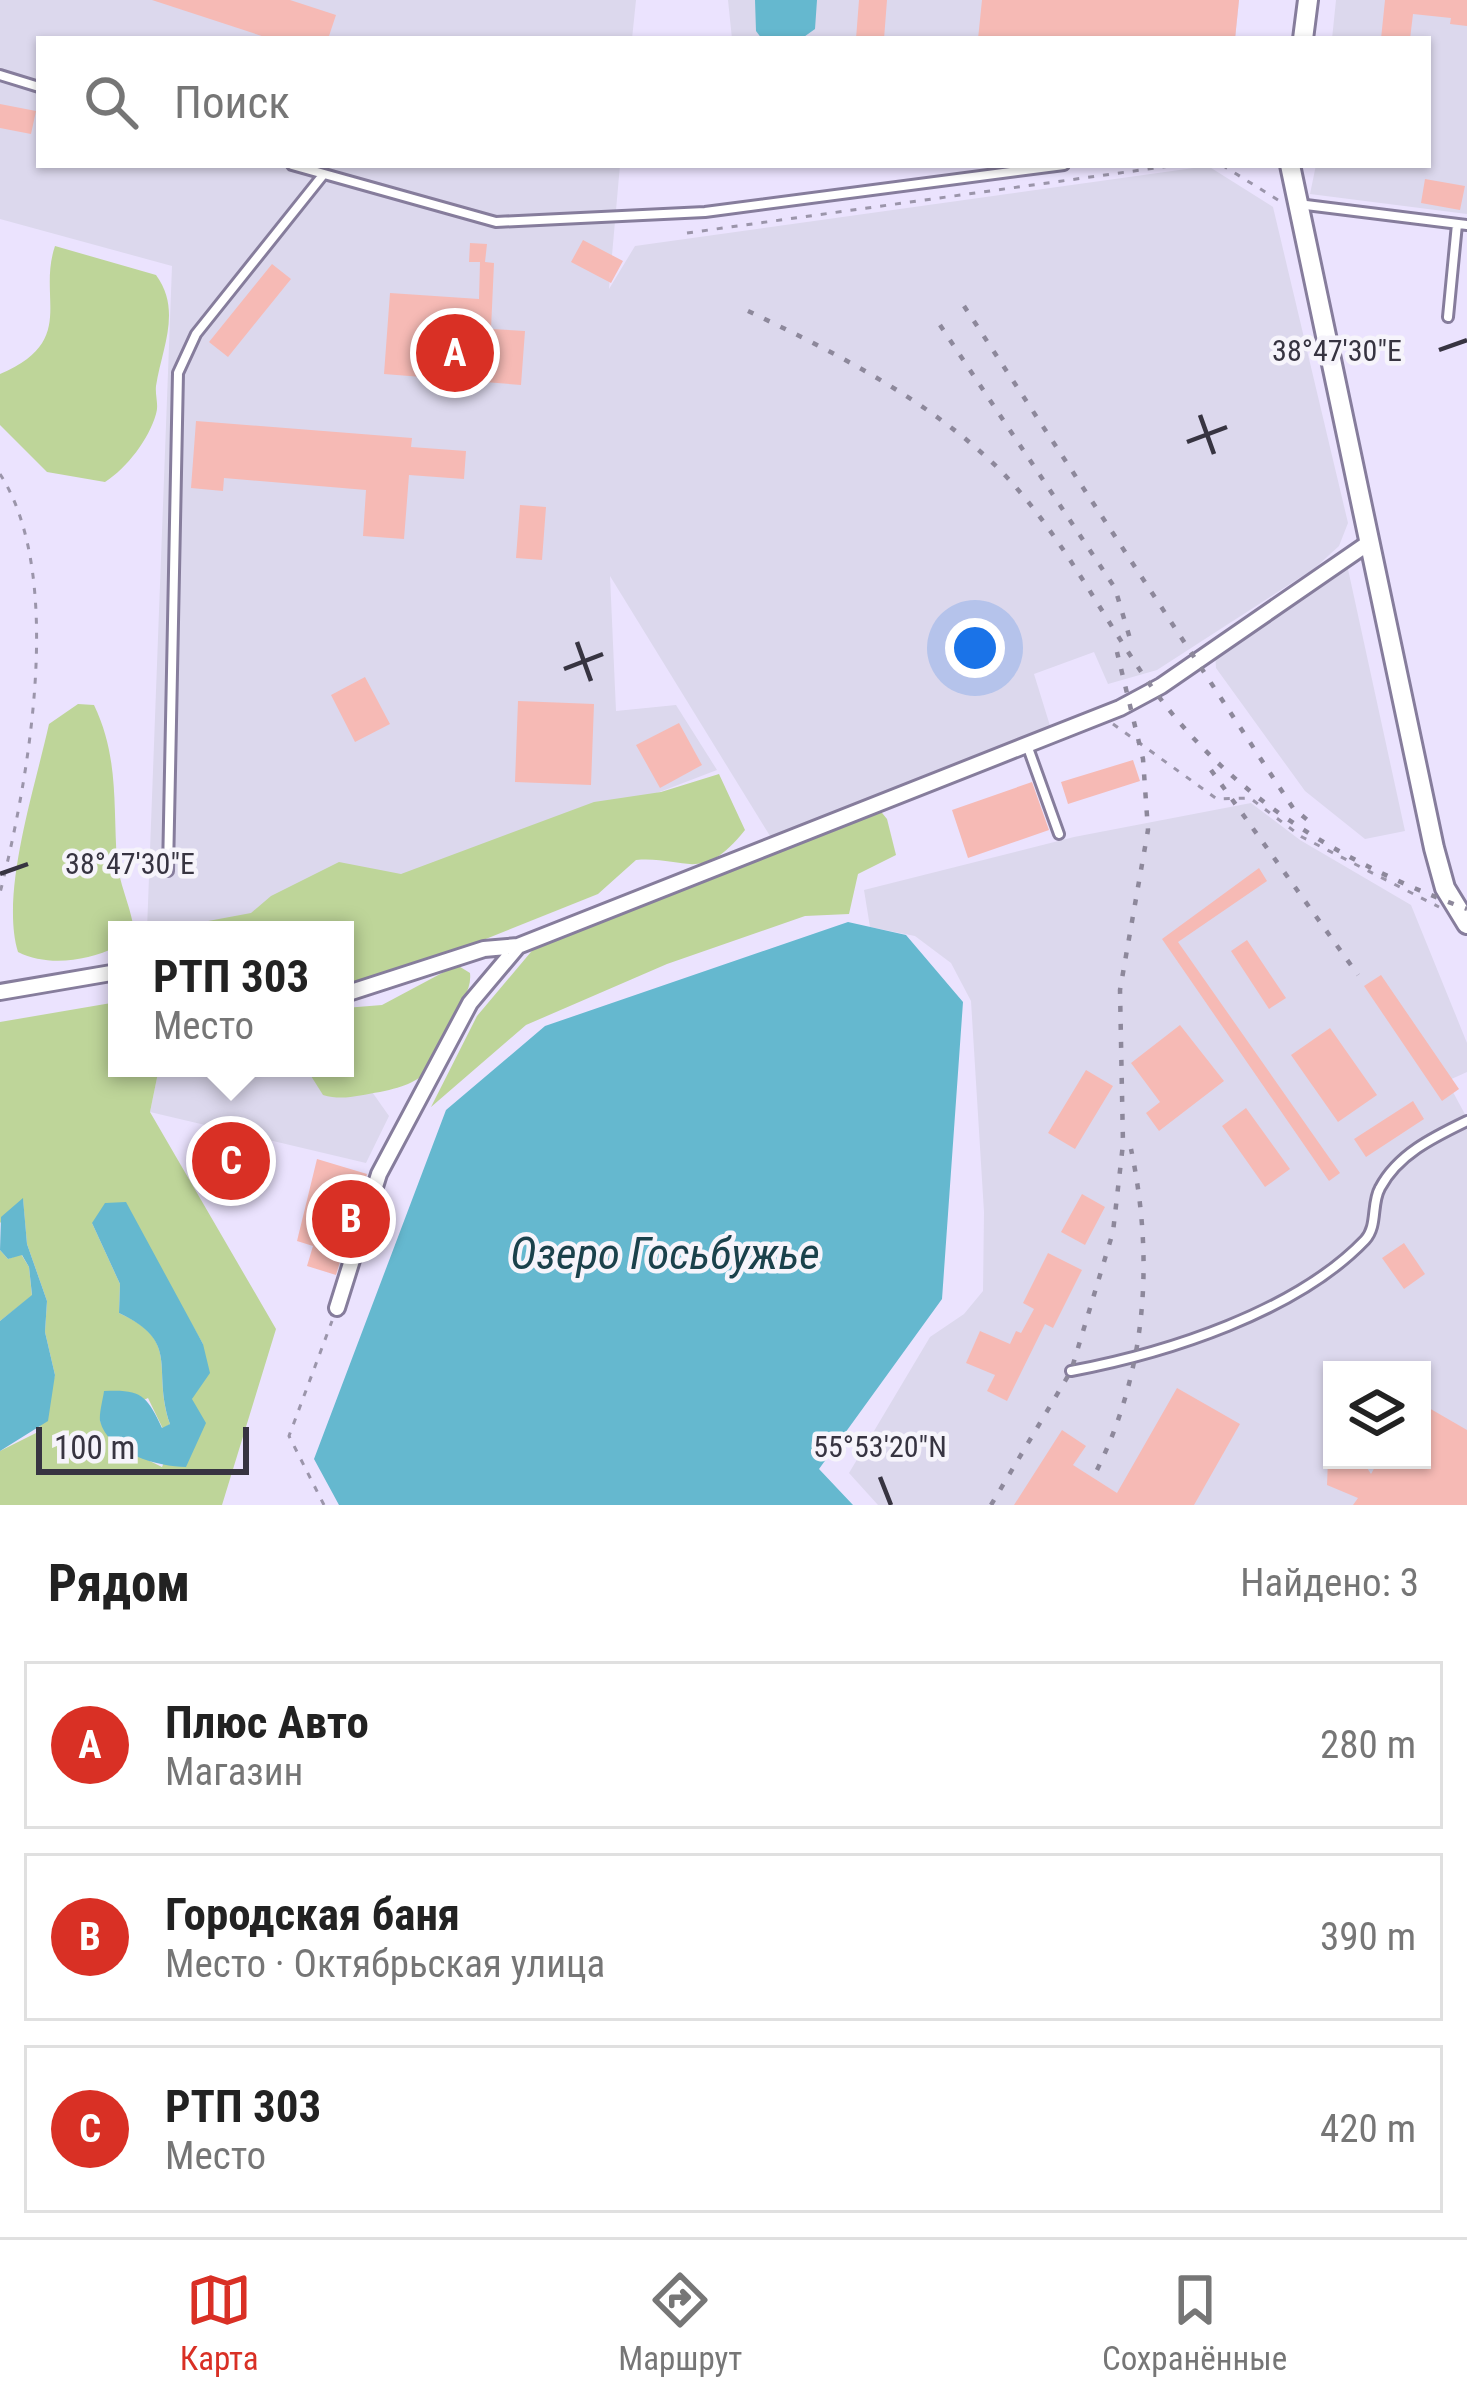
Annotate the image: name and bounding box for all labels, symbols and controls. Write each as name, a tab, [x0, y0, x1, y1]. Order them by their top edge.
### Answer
search box	[36, 36, 1431, 168]
icon: search	[78, 69, 144, 135]
text: Поиск	[174, 76, 290, 129]
pin: A	[416, 308, 494, 398]
text: 38°47'30"E	[1272, 333, 1402, 368]
your location	[945, 618, 1005, 678]
text: 38°47'30"E	[65, 846, 195, 881]
popup	[108, 921, 354, 1077]
text: РТП 303	[153, 950, 309, 1003]
text: Место	[153, 1003, 254, 1049]
pin: C	[192, 1116, 270, 1206]
pin: B	[312, 1174, 390, 1264]
water label: Озеро Госьбужье	[510, 1227, 820, 1280]
map controls	[1323, 1361, 1431, 1469]
button: layers	[1323, 1361, 1431, 1469]
scale bar	[36, 1421, 249, 1474]
text: 100 m	[54, 1428, 135, 1467]
text: 55°53'20"N	[813, 1429, 947, 1464]
text: Рядом	[48, 1554, 190, 1613]
text: Найдено: 3	[1240, 1560, 1419, 1606]
text: Плюс Авто	[165, 1696, 369, 1749]
text: A	[78, 1722, 102, 1768]
text: 280 m	[1320, 1722, 1416, 1768]
text: Магазин	[165, 1749, 303, 1795]
text: Городская баня	[165, 1888, 460, 1941]
text: B	[79, 1914, 101, 1960]
text: 390 m	[1320, 1914, 1416, 1960]
text: Место · Октябрьская улица	[165, 1941, 605, 1987]
text: РТП 303	[165, 2080, 321, 2133]
text: C	[79, 2106, 101, 2152]
text: 420 m	[1320, 2106, 1416, 2152]
text: Место	[165, 2133, 266, 2179]
tab: Карта	[180, 2267, 259, 2378]
tab: Маршрут	[618, 2267, 742, 2378]
tab: Сохранённые	[1102, 2267, 1287, 2378]

